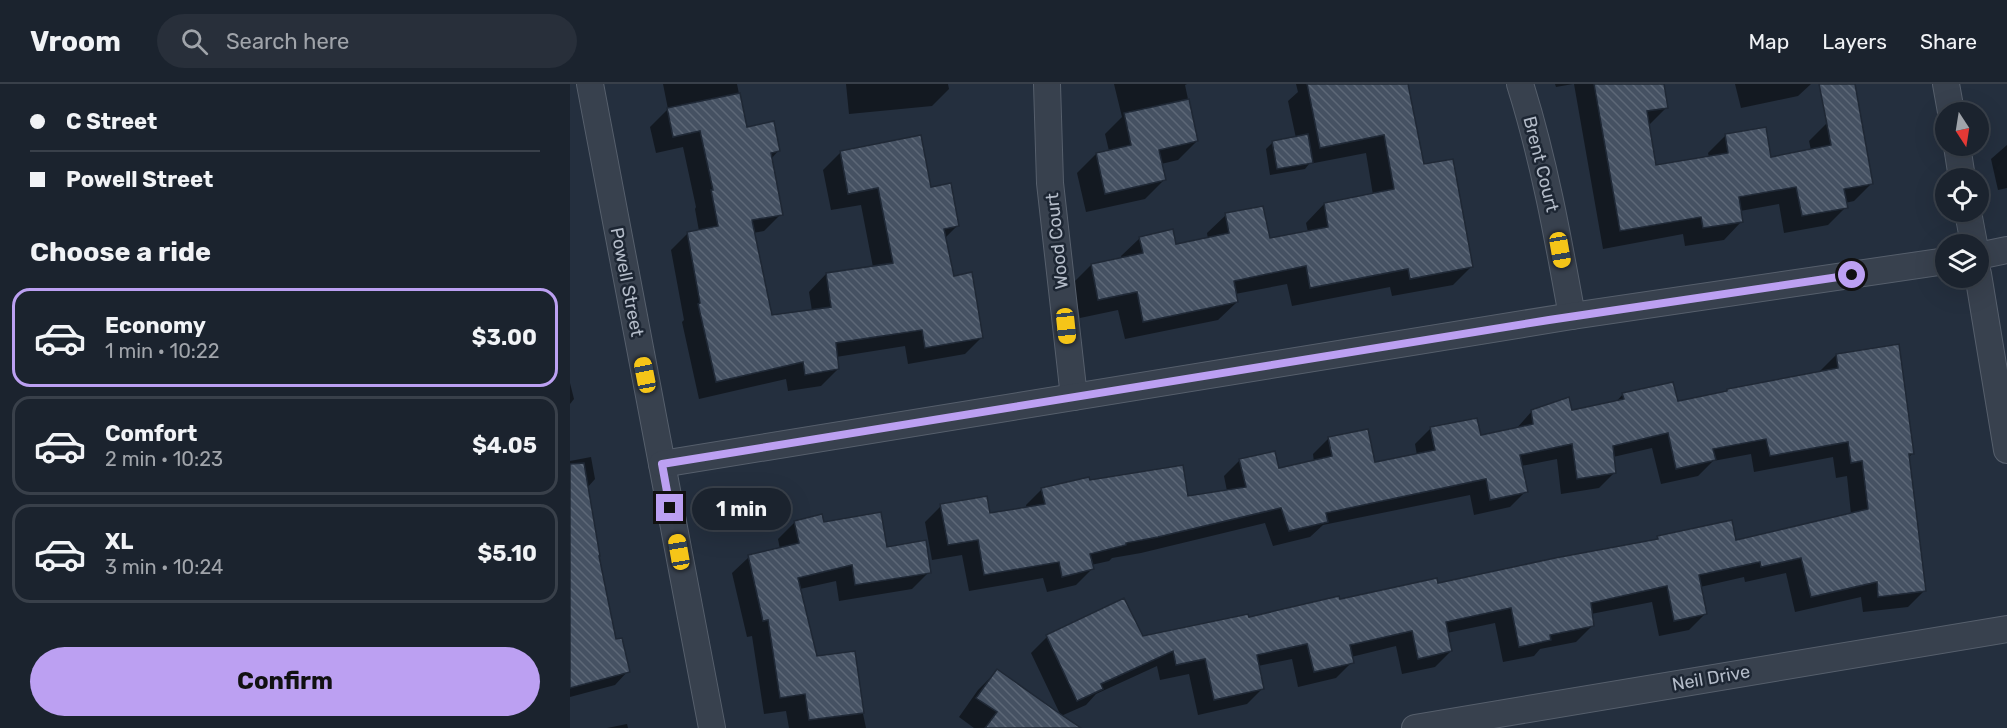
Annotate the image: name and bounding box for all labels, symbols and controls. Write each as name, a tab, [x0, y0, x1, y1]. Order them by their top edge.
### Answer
search box	[157, 14, 577, 68]
text: Vroom	[30, 25, 121, 58]
icon: search	[178, 25, 211, 58]
text: Search here	[226, 28, 349, 55]
text: Map	[1748, 29, 1789, 54]
text: Layers	[1822, 29, 1887, 54]
text: Share	[1920, 29, 1977, 54]
north arrow	[1935, 102, 1989, 156]
map controls	[1935, 102, 1989, 288]
text: C Street	[66, 108, 157, 135]
street label: Brent Court	[1518, 114, 1564, 214]
text: Powell Street	[66, 166, 213, 193]
button: locate	[1935, 168, 1989, 222]
street label: Wood Court	[1041, 192, 1073, 290]
street label: Powell Street	[606, 225, 648, 339]
car	[1548, 231, 1572, 269]
button: layers	[1935, 234, 1989, 288]
text: Choose a ride	[30, 236, 211, 268]
route start	[1838, 261, 1865, 288]
car	[1055, 307, 1077, 345]
icon: car	[33, 311, 87, 365]
text: Economy	[105, 312, 206, 339]
text: $3.00	[472, 324, 537, 351]
text: 1 min · 10:22	[105, 339, 219, 363]
car	[633, 356, 657, 394]
icon: car	[33, 419, 87, 473]
text: Comfort	[105, 420, 197, 447]
text: $4.05	[472, 432, 537, 459]
text: 2 min · 10:23	[105, 447, 223, 471]
callout: 1 min	[691, 487, 790, 529]
route end	[656, 494, 683, 521]
text: 1 min	[716, 497, 767, 521]
icon: car	[33, 527, 87, 581]
text: XL	[105, 528, 133, 555]
car	[667, 533, 691, 571]
text: $5.10	[477, 540, 537, 567]
text: 3 min · 10:24	[105, 555, 223, 579]
button: Confirm	[30, 647, 540, 716]
street label: Neil Drive	[1670, 660, 1752, 696]

